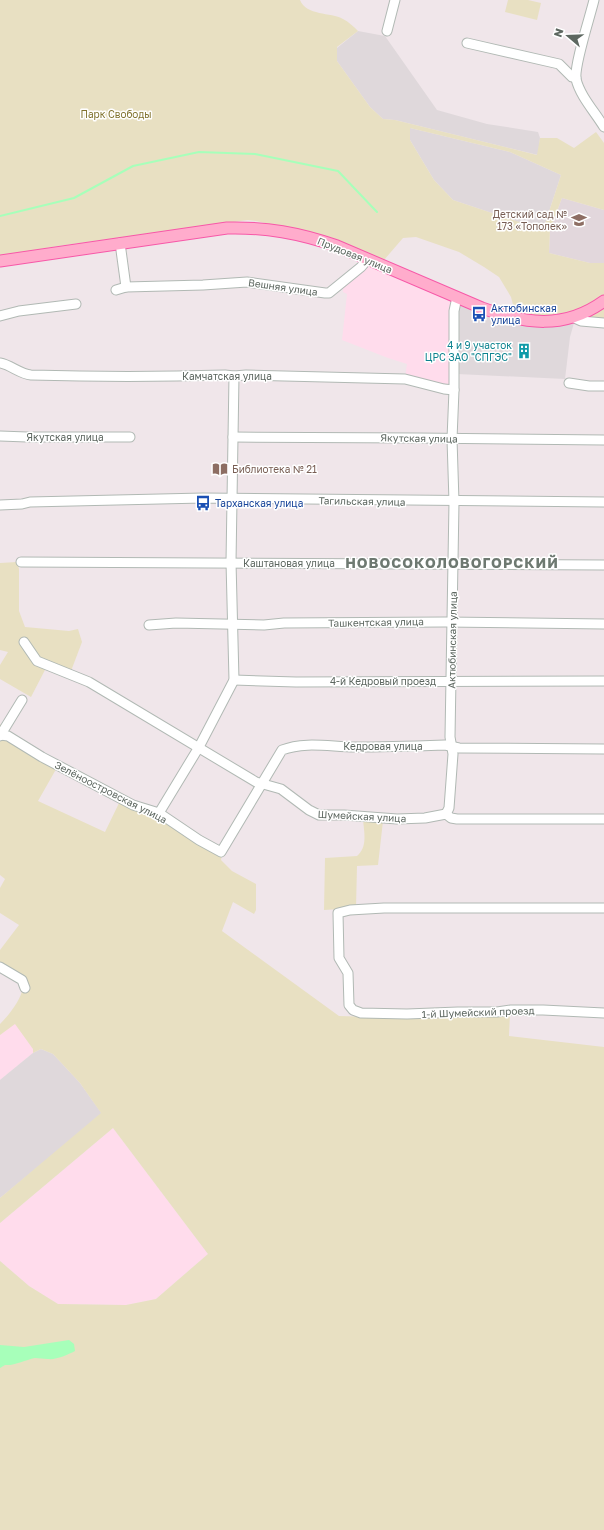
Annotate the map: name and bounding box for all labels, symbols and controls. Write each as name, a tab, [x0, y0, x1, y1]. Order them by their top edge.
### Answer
north arrow	[548, 16, 588, 56]
text: N	[551, 27, 566, 39]
park label: Парк Свободы	[80, 108, 152, 120]
place label: Детский сад № 173 «Тополек»	[493, 208, 567, 232]
school or university icon: Детский сад № 173 «Тополек»	[570, 211, 588, 229]
street label: Прудовая улица	[316, 235, 394, 275]
street label: Вешняя улица	[248, 276, 318, 298]
place label: Актюбинская улица	[491, 302, 557, 326]
bus stop icon: Актюбинская улица	[470, 305, 488, 323]
place label: 4 и 9 участок ЦРС ЗАО "СПГЭС"	[425, 339, 512, 363]
building icon: 4 и 9 участок ЦРС ЗАО "СПГЭС"	[515, 342, 533, 360]
street label: Камчатская улица	[182, 370, 272, 382]
street label: Якутская улица	[26, 431, 104, 443]
street label: Якутская улица	[380, 431, 458, 445]
library icon: Библиотека № 21	[211, 460, 229, 478]
place label: Библиотека № 21	[232, 463, 317, 475]
bus stop icon: Тарханская улица	[194, 494, 212, 512]
street label: Тагильская улица	[318, 494, 406, 508]
place label: Тарханская улица	[215, 497, 303, 509]
district label: НОВОСОКОЛОВОГОРСКИЙ	[345, 554, 559, 571]
street label: Каштановая улица	[243, 557, 335, 569]
street label: Актюбинская улица	[445, 591, 459, 689]
street label: Ташкентская улица	[328, 615, 424, 629]
street label: 4-й Кедровый проезд	[330, 675, 436, 687]
street label: Кедровая улица	[343, 740, 423, 752]
street label: Зелёноостровская улица	[53, 758, 169, 826]
street label: Шумейская улица	[317, 808, 407, 824]
street label: 1-й Шумейский проезд	[421, 1004, 535, 1020]

